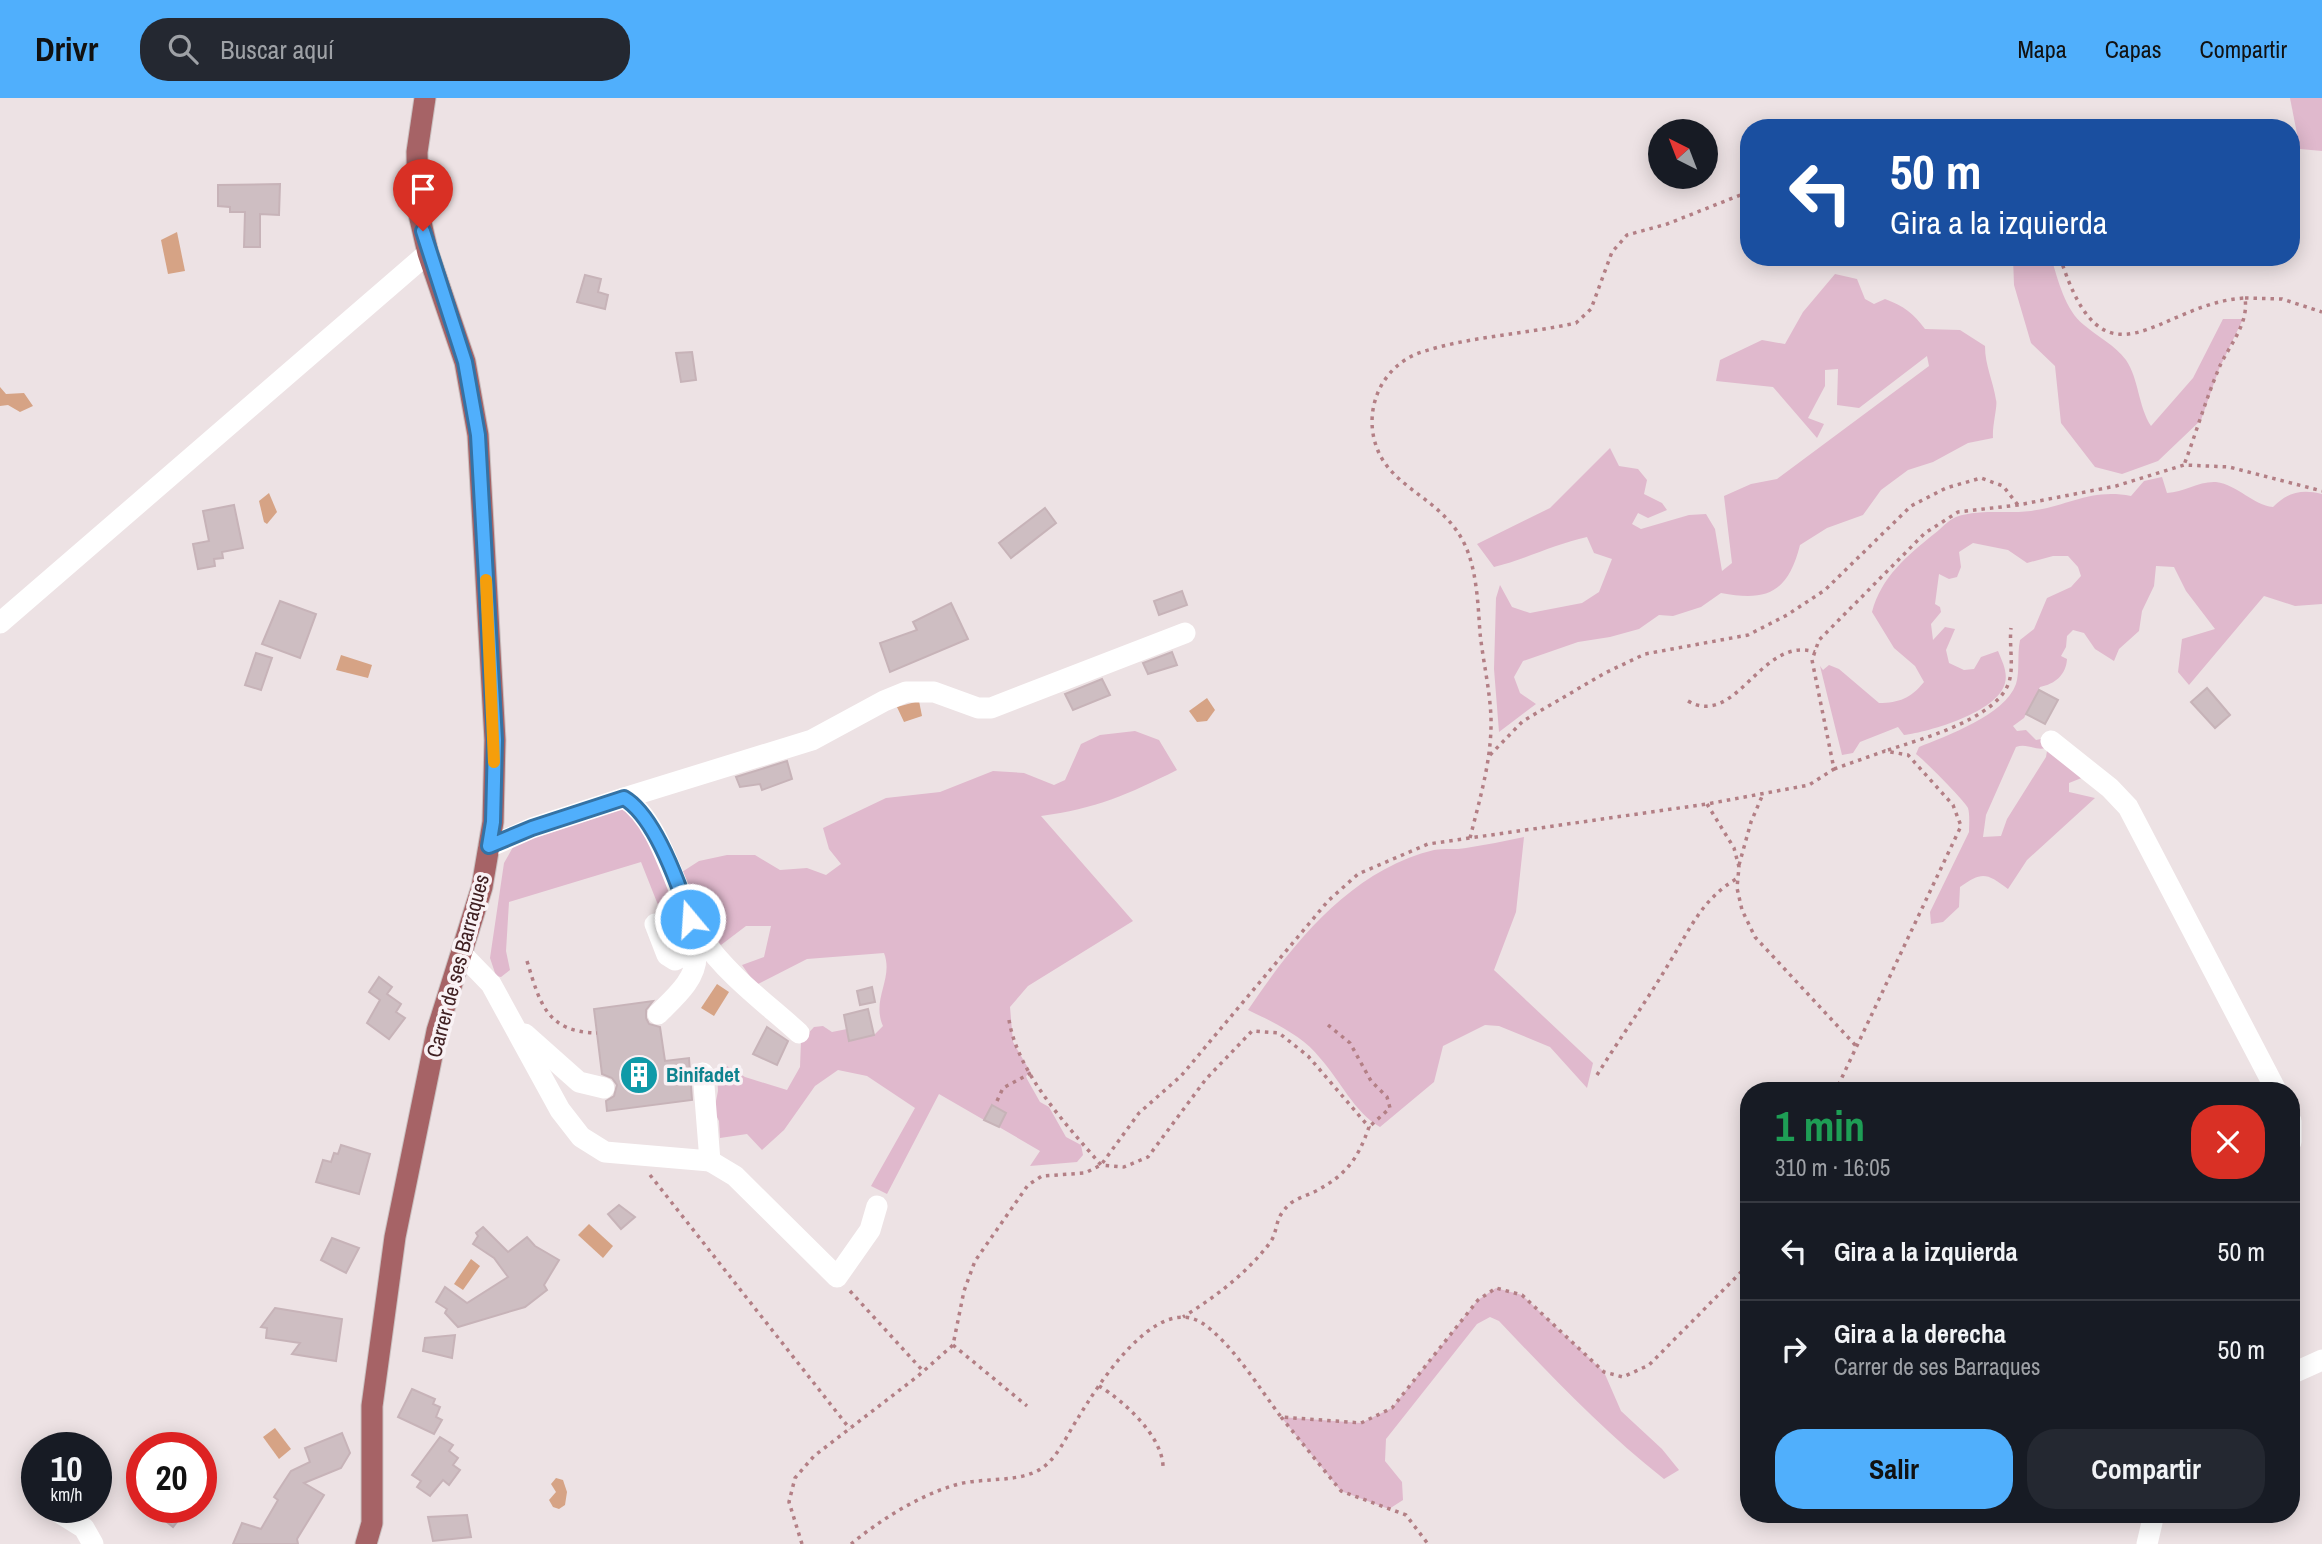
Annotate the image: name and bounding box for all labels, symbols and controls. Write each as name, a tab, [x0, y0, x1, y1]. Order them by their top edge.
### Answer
search box	[140, 18, 630, 81]
text: Drivr	[35, 27, 98, 71]
icon: search	[164, 30, 202, 68]
text: Buscar aquí	[220, 32, 334, 67]
text: Mapa	[2017, 33, 2067, 65]
text: Capas	[2105, 33, 2162, 65]
text: Compartir	[2200, 33, 2287, 65]
north arrow	[1648, 119, 1718, 189]
map controls	[1648, 119, 1718, 189]
text: 50 m	[1890, 138, 1982, 204]
icon: left	[1775, 147, 1866, 238]
pin	[393, 159, 453, 231]
icon: arrive	[404, 170, 442, 208]
text: Gira a la izquierda	[1890, 201, 2107, 244]
street label: Carrer de ses Barraques	[419, 871, 496, 1061]
position arrow	[653, 882, 727, 956]
building icon: Binifadet	[618, 1054, 660, 1096]
place label: Binifadet	[666, 1060, 740, 1089]
text: 1 min	[1775, 1098, 1865, 1154]
button: close	[2191, 1105, 2265, 1179]
text: 310 m · 16:05	[1775, 1152, 1890, 1183]
icon: left	[1775, 1232, 1813, 1270]
text: Gira a la izquierda	[1834, 1234, 2018, 1269]
text: 50 m	[2218, 1234, 2265, 1269]
text: Gira a la derecha	[1834, 1316, 2006, 1351]
icon: right	[1775, 1330, 1813, 1368]
text: 50 m	[2218, 1332, 2265, 1367]
text: Carrer de ses Barraques	[1834, 1351, 2041, 1382]
button: Salir	[1775, 1429, 2013, 1509]
button: Compartir	[2027, 1429, 2265, 1509]
speed limit sign: 20	[126, 1432, 217, 1523]
text: 10	[51, 1445, 82, 1492]
text: km/h	[51, 1482, 83, 1507]

